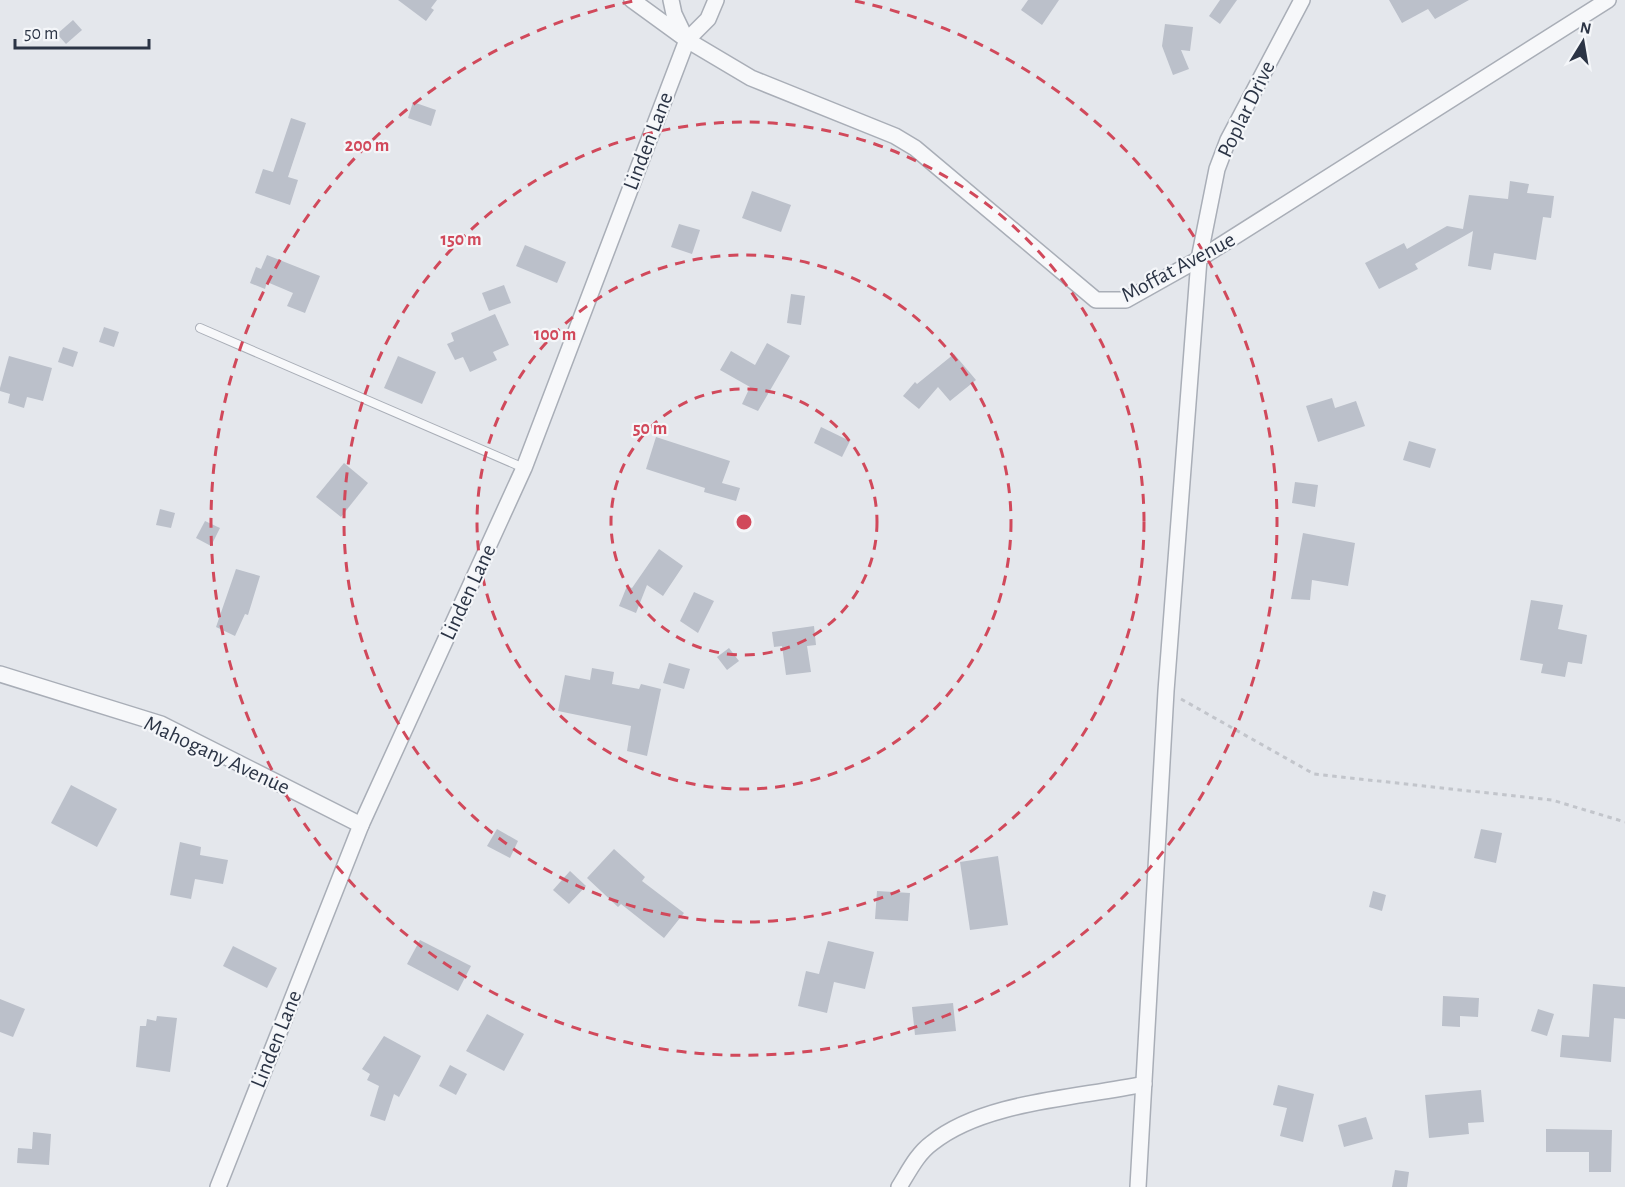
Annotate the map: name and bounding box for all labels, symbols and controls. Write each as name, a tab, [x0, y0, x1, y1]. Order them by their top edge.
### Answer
scale bar	[15, 12, 148, 50]
north arrow	[1553, 12, 1613, 72]
text: N	[1579, 19, 1593, 37]
text: 50 m	[24, 25, 58, 43]
street label: Poplar Drive	[1213, 57, 1279, 161]
street label: Linden Lane	[619, 89, 677, 193]
text: 200 m	[345, 137, 389, 155]
street label: Moffat Avenue	[1118, 228, 1238, 306]
text: 150 m	[441, 231, 481, 249]
text: 100 m	[534, 326, 576, 344]
text: 50 m	[633, 420, 667, 438]
centre of rings	[734, 512, 754, 532]
street label: Linden Lane	[436, 541, 500, 643]
street label: Mahogany Avenue	[141, 712, 293, 798]
street label: Linden Lane	[247, 987, 305, 1091]

